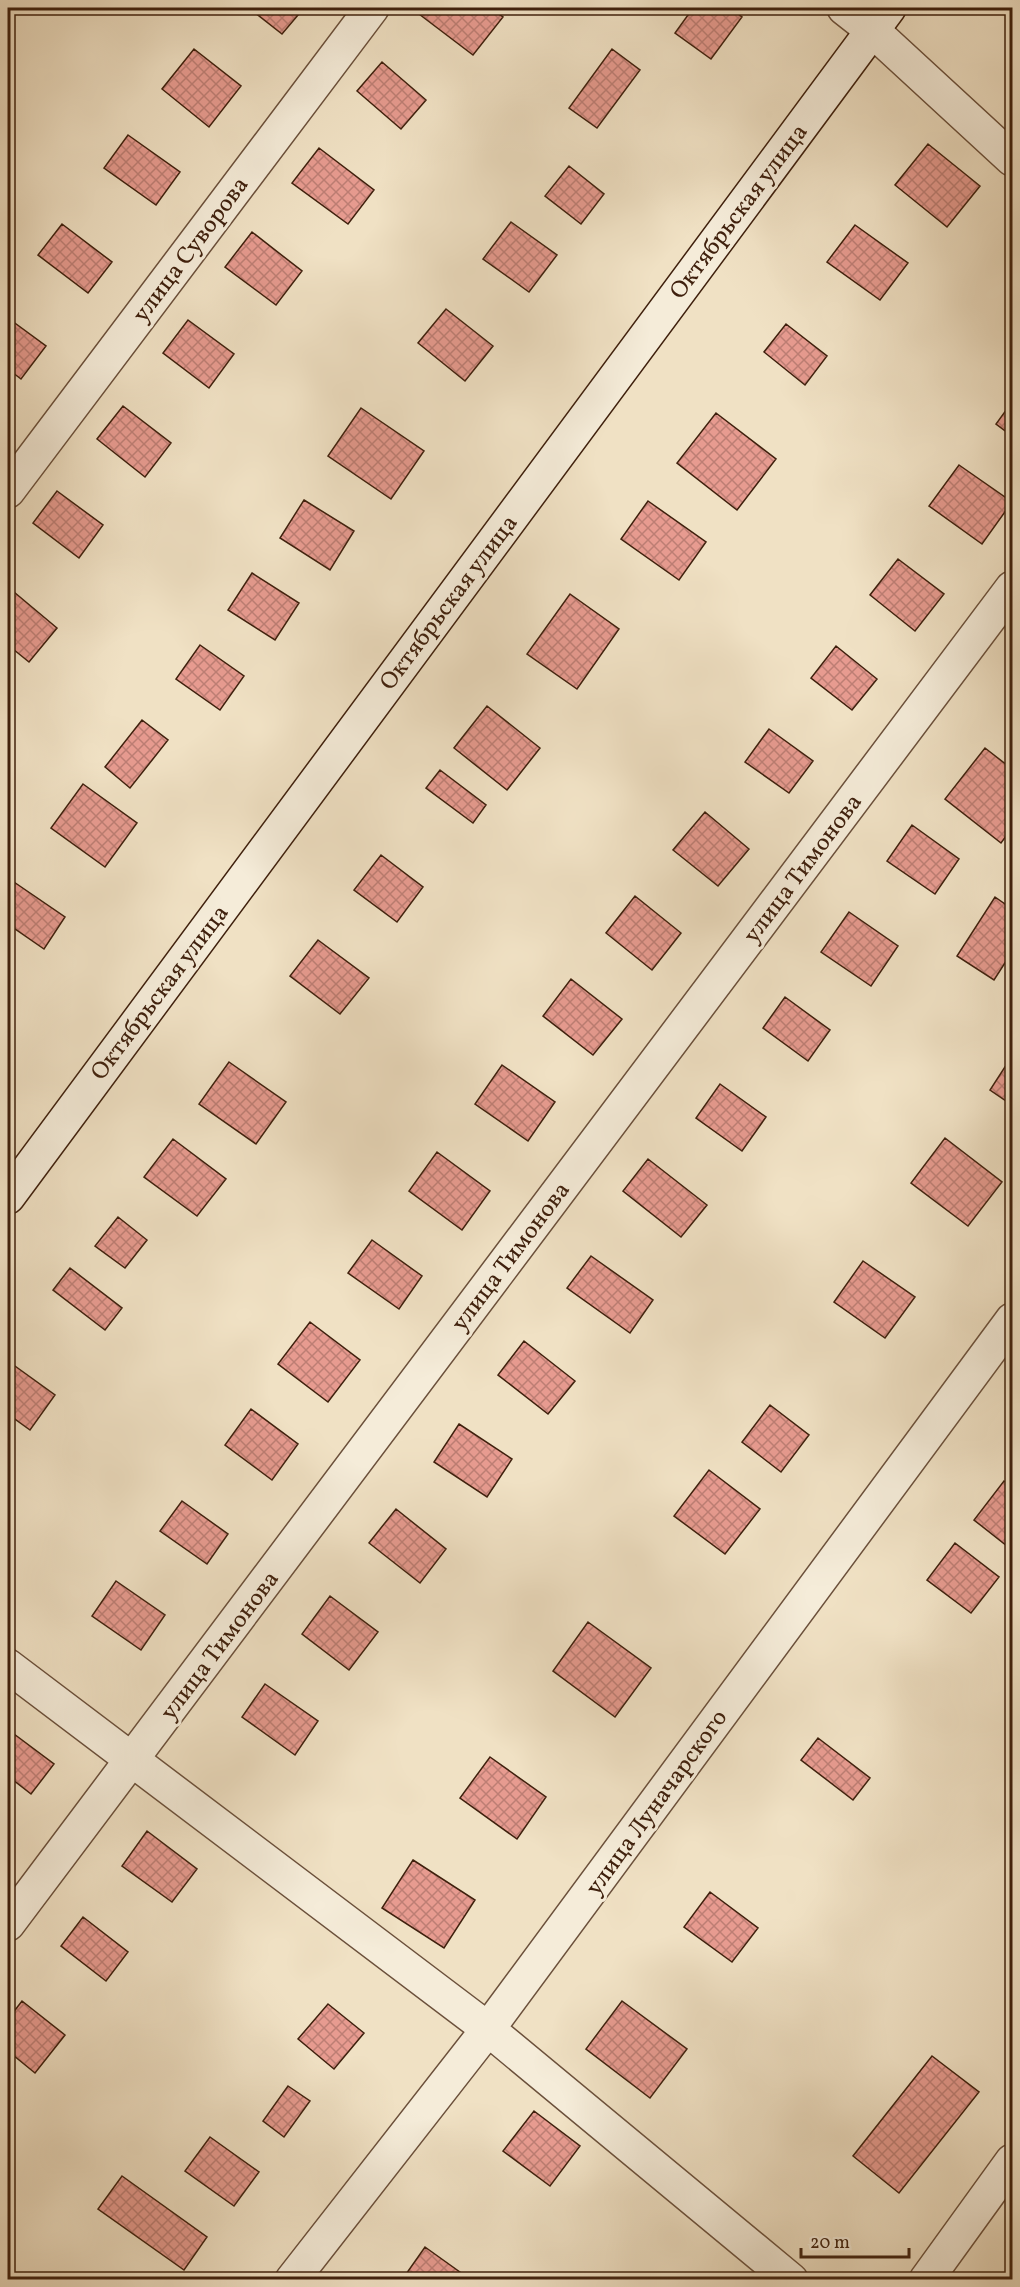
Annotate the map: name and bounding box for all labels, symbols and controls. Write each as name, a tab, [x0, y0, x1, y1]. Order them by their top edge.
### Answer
street label: Октябрьская улица	[662, 117, 817, 307]
street label: улица Суворова	[125, 170, 258, 330]
street label: Октябрьская улица	[372, 508, 527, 698]
street label: улица Тимонова	[736, 787, 871, 951]
street label: Октябрьская улица	[83, 898, 238, 1088]
street label: улица Тимонова	[444, 1175, 579, 1339]
street label: улица Тимонова	[153, 1564, 288, 1728]
street label: улица Луначарского	[578, 1703, 737, 1903]
scale bar	[801, 2221, 909, 2259]
text: 20 m	[810, 2231, 850, 2256]

